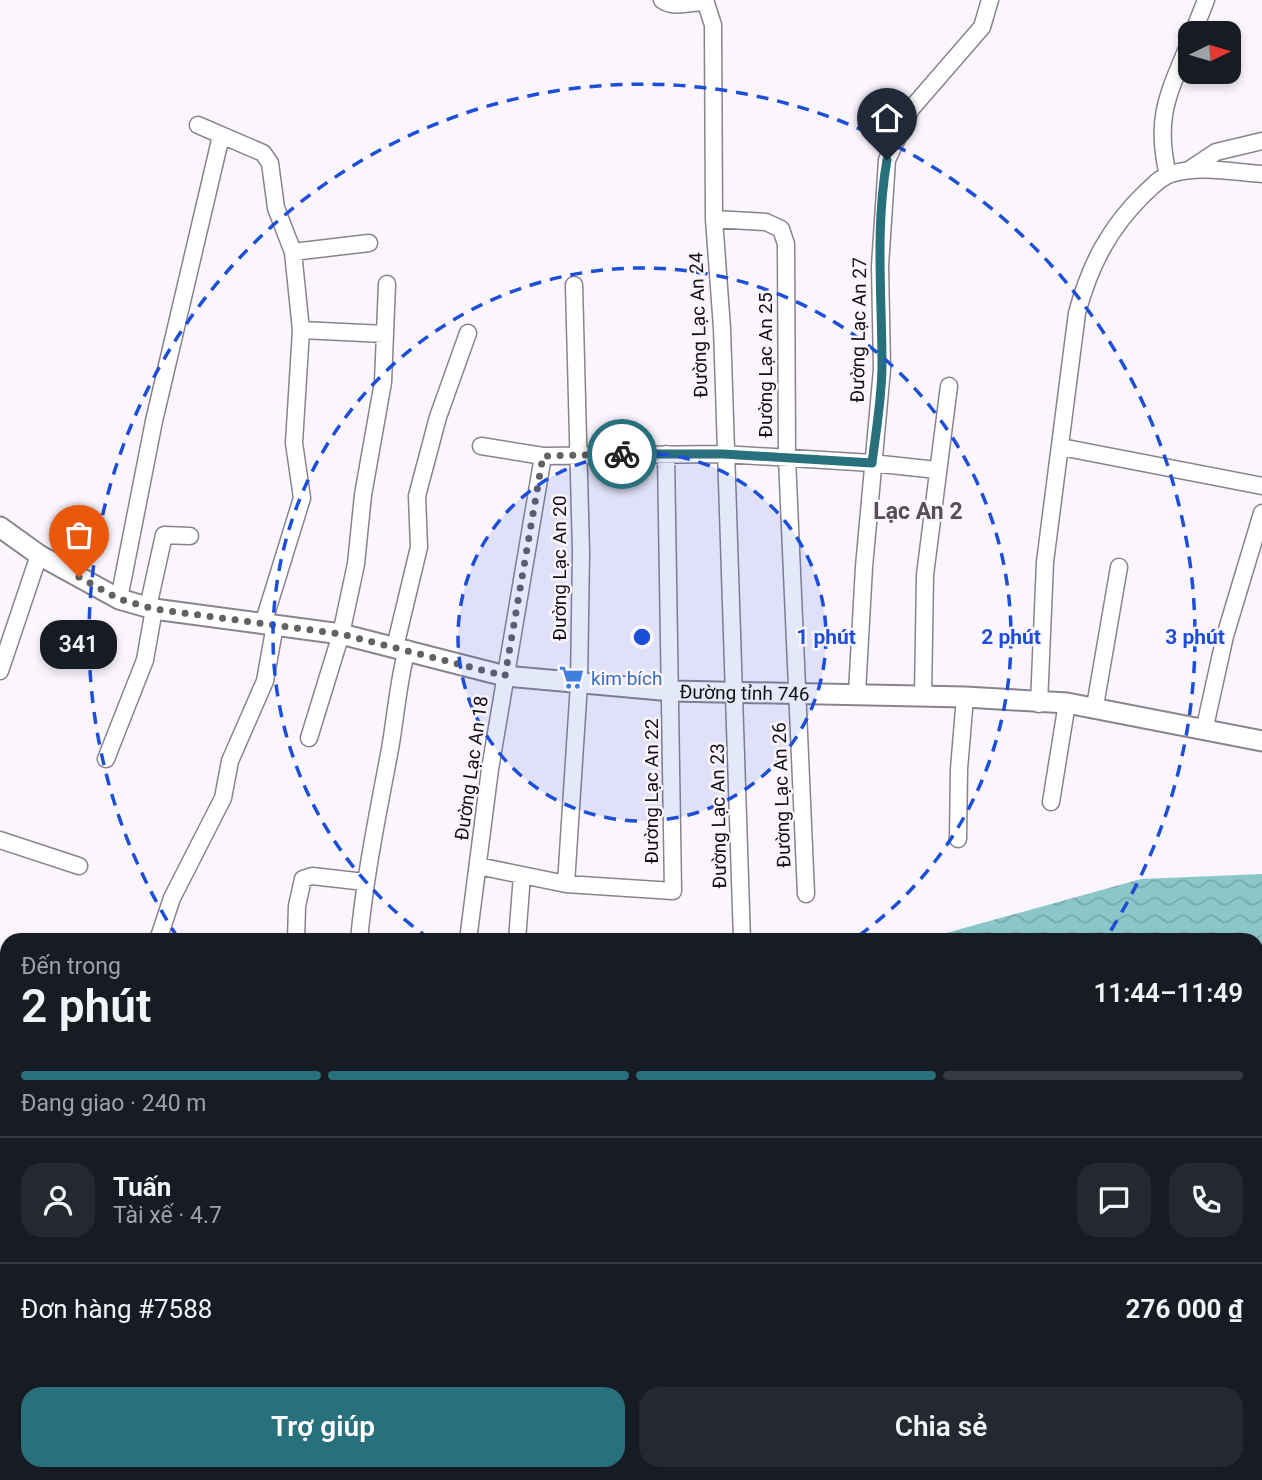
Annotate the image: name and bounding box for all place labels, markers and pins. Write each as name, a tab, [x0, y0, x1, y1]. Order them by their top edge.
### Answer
pin	[857, 88, 917, 160]
pin	[49, 505, 109, 577]
callout: 341	[41, 619, 118, 668]
centre of rings	[630, 625, 654, 649]
supermarket icon: kim bích	[557, 664, 585, 692]
place label: kim bích	[591, 667, 662, 690]

